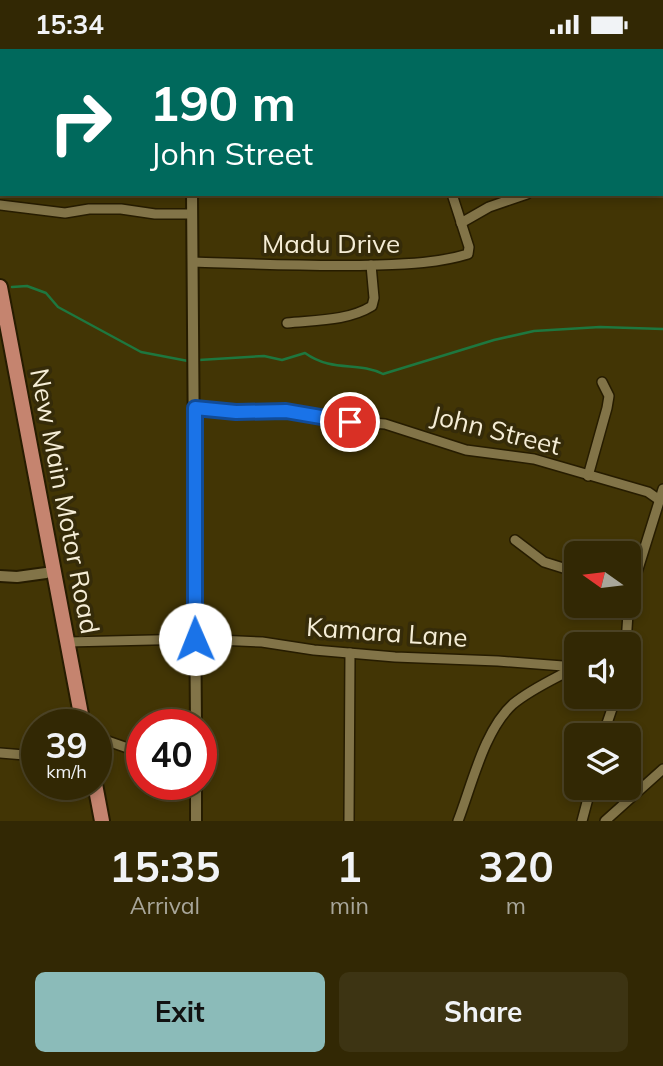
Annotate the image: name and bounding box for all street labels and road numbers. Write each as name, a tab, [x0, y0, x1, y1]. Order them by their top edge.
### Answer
street label: Madu Drive	[262, 227, 400, 260]
street label: New Main Motor Road	[23, 365, 107, 637]
street label: John Street	[428, 398, 564, 462]
street label: Kamara Lane	[305, 610, 469, 654]

